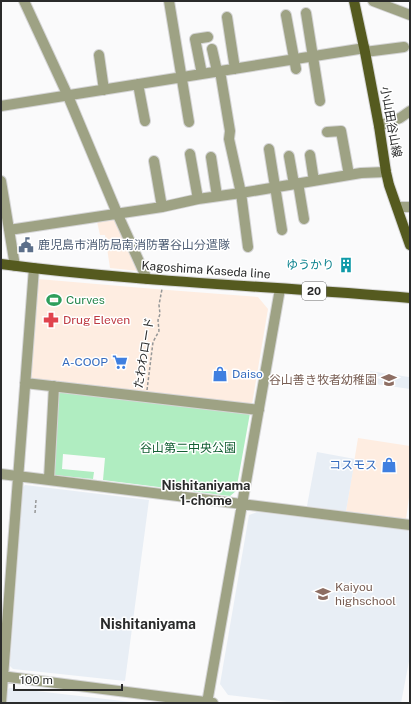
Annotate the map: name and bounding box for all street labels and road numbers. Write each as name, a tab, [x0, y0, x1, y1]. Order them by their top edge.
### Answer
street label: 小山田谷山線	[378, 85, 404, 159]
street label: Kagoshima Kaseda line	[141, 259, 271, 282]
road number: 20	[302, 282, 326, 300]
street label: たわわロード	[131, 316, 157, 390]

